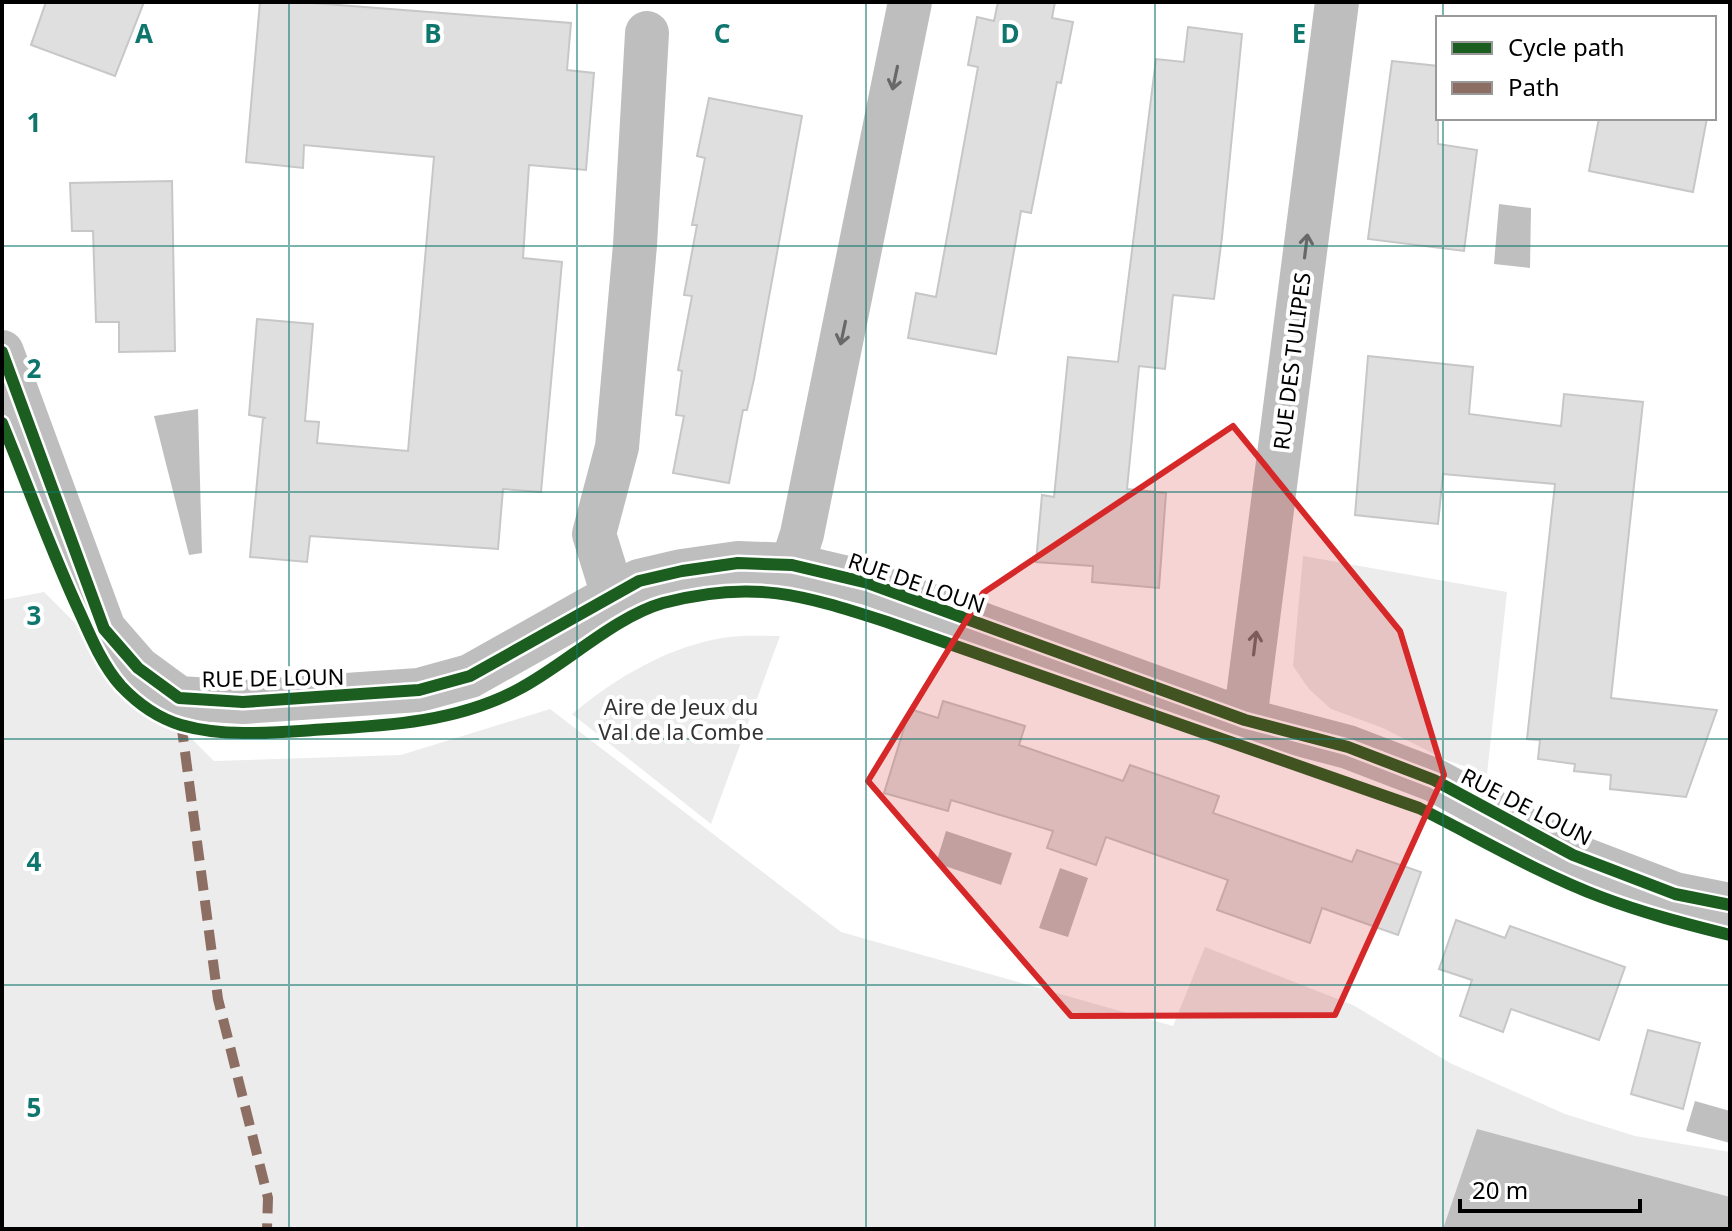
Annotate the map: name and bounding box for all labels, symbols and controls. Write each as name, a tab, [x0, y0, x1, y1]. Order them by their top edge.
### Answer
text: A	[135, 15, 153, 51]
text: B	[424, 15, 442, 51]
text: C	[714, 15, 730, 51]
text: D	[1000, 15, 1020, 51]
text: E	[1292, 15, 1306, 51]
legend	[1436, 16, 1716, 120]
text: Cycle path	[1508, 30, 1625, 63]
one-way arrow	[886, 65, 901, 91]
text: Path	[1508, 70, 1559, 103]
text: 1	[27, 104, 41, 140]
one-way arrow	[1298, 233, 1313, 260]
street label: RUE DES TULIPES	[1265, 270, 1317, 452]
one-way arrow	[835, 320, 850, 345]
text: 2	[27, 350, 42, 386]
street label: RUE DE LOUN	[845, 545, 989, 619]
text: 3	[27, 597, 41, 633]
one-way arrow	[1248, 631, 1263, 656]
street label: RUE DE LOUN	[201, 661, 345, 693]
park label: Aire de Jeux du Val de la Combe	[598, 691, 764, 746]
street label: RUE DE LOUN	[1457, 760, 1597, 852]
text: 4	[27, 843, 42, 879]
text: 5	[27, 1089, 41, 1125]
scale bar	[1460, 1163, 1640, 1213]
text: 20 m	[1472, 1173, 1528, 1206]

